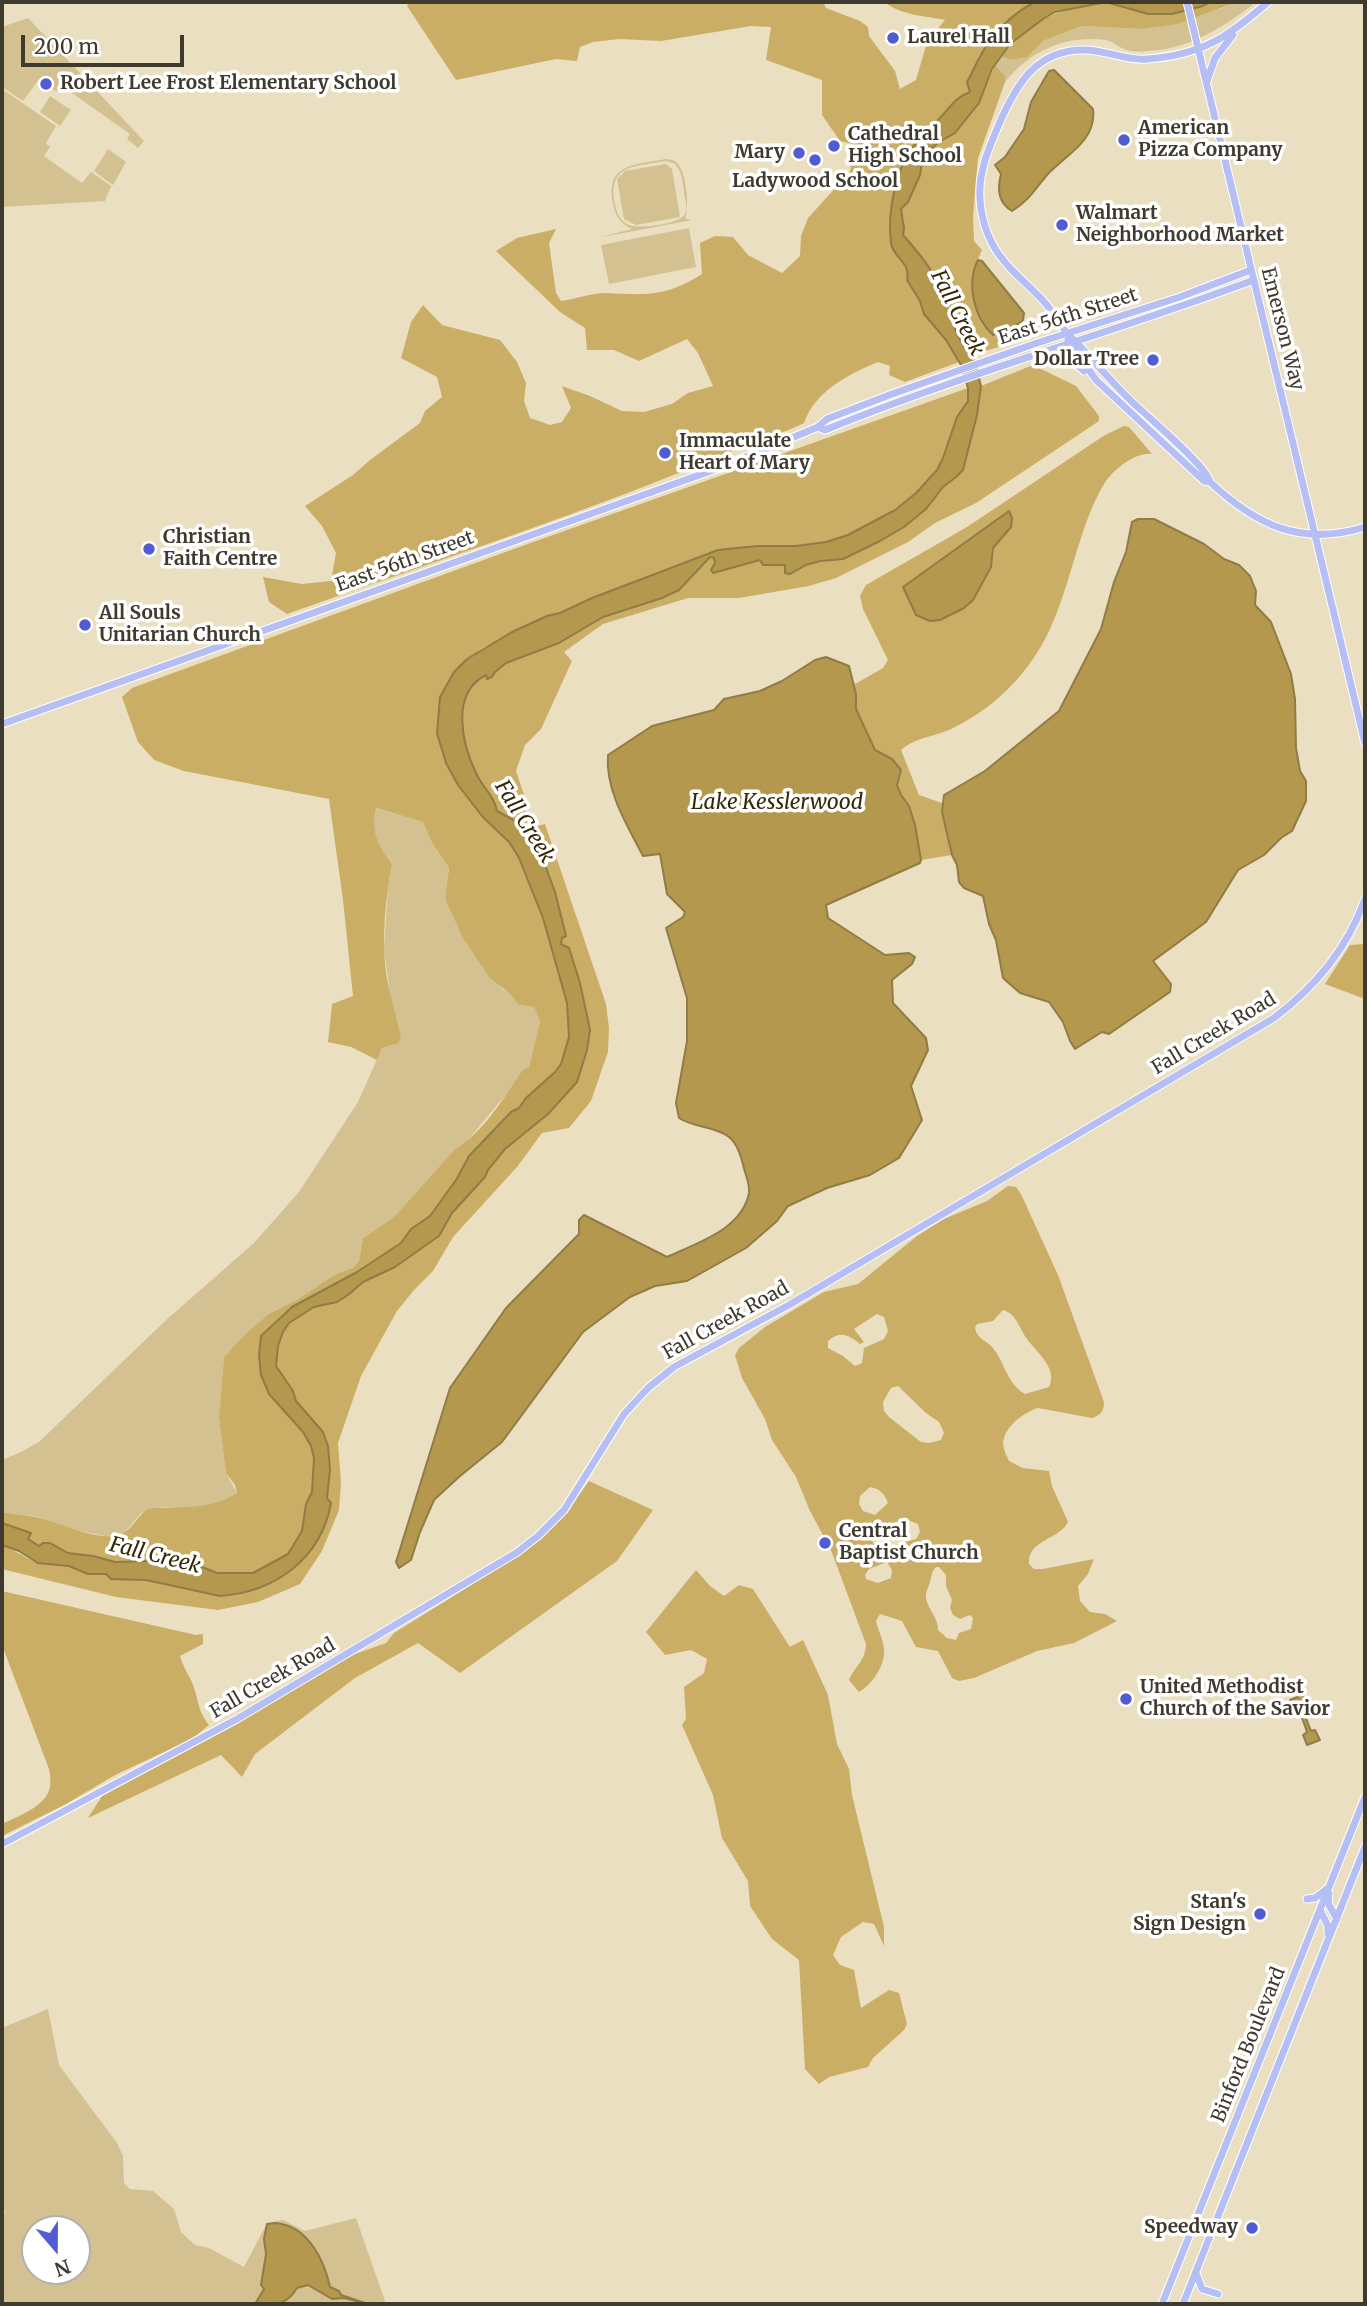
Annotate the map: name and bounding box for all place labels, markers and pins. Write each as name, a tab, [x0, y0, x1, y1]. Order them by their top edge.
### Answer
place label: Laurel Hall	[907, 27, 1010, 49]
marker: Laurel Hall	[885, 30, 901, 46]
place label: Robert Lee Frost Elementary School	[60, 73, 396, 95]
marker: Robert Lee Frost Elementary School	[38, 76, 54, 92]
place label: American Pizza Company	[1138, 118, 1283, 162]
place label: Cathedral High School	[848, 124, 962, 168]
marker: American Pizza Company	[1116, 132, 1132, 148]
marker: Cathedral High School	[826, 138, 842, 154]
place label: Mary	[735, 142, 785, 164]
marker: Mary	[791, 145, 807, 161]
marker: Ladywood School	[807, 152, 823, 168]
place label: Ladywood School	[732, 171, 898, 193]
place label: Walmart Neighborhood Market	[1076, 203, 1284, 247]
marker: Walmart Neighborhood Market	[1054, 217, 1070, 233]
place label: Dollar Tree	[1034, 349, 1139, 371]
marker: Dollar Tree	[1145, 352, 1161, 368]
place label: Immaculate Heart of Mary	[679, 431, 810, 475]
marker: Immaculate Heart of Mary	[657, 445, 673, 461]
place label: Christian Faith Centre	[163, 527, 277, 571]
marker: Christian Faith Centre	[141, 541, 157, 557]
place label: All Souls Unitarian Church	[99, 603, 261, 647]
marker: All Souls Unitarian Church	[77, 617, 93, 633]
place label: Central Baptist Church	[839, 1521, 979, 1565]
marker: Central Baptist Church	[817, 1535, 833, 1551]
place label: United Methodist Church of the Savior	[1140, 1677, 1330, 1721]
marker: United Methodist Church of the Savior	[1118, 1691, 1134, 1707]
place label: Stan's Sign Design	[1133, 1892, 1246, 1936]
marker: Stan's Sign Design	[1252, 1906, 1268, 1922]
place label: Speedway	[1144, 2217, 1238, 2239]
marker: Speedway	[1244, 2220, 1260, 2236]

